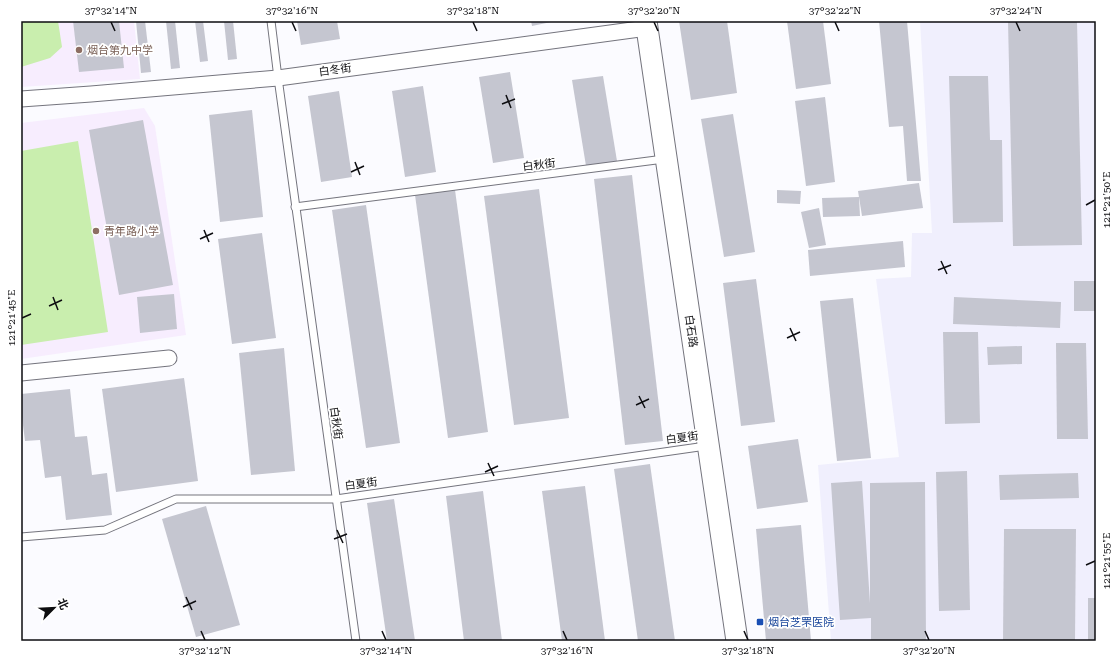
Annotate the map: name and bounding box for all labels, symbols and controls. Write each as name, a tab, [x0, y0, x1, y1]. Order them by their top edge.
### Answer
text: 37°32'14"N	[85, 5, 137, 16]
text: 37°32'16"N	[266, 5, 318, 16]
text: 37°32'18"N	[447, 5, 499, 16]
text: 37°32'20"N	[628, 5, 680, 16]
text: 37°32'22"N	[809, 5, 861, 16]
text: 37°32'24"N	[990, 5, 1042, 16]
place label: 烟台第九中学	[87, 44, 153, 57]
marker: 烟台第九中学	[74, 45, 84, 55]
street label: 白冬街	[318, 61, 352, 79]
street label: 白秋街	[522, 157, 556, 173]
text: 121°21'50"E	[1101, 172, 1112, 228]
place label: 青年路小学	[104, 225, 159, 238]
marker: 青年路小学	[91, 226, 101, 236]
text: 121°21'45"E	[6, 290, 17, 346]
street label: 白石路	[682, 314, 700, 348]
street label: 白秋街	[327, 406, 345, 440]
street label: 白夏街	[665, 429, 699, 447]
street label: 白夏街	[344, 475, 378, 493]
text: 121°21'55"E	[1101, 533, 1112, 589]
north arrow	[34, 588, 74, 628]
text: 北	[55, 596, 71, 612]
place label: 烟台芝罘医院	[768, 616, 834, 629]
marker: 烟台芝罘医院	[755, 617, 765, 627]
text: 37°32'12"N	[179, 645, 231, 656]
text: 37°32'14"N	[360, 645, 412, 656]
text: 37°32'16"N	[541, 645, 593, 656]
text: 37°32'18"N	[722, 645, 774, 656]
text: 37°32'20"N	[903, 645, 955, 656]

